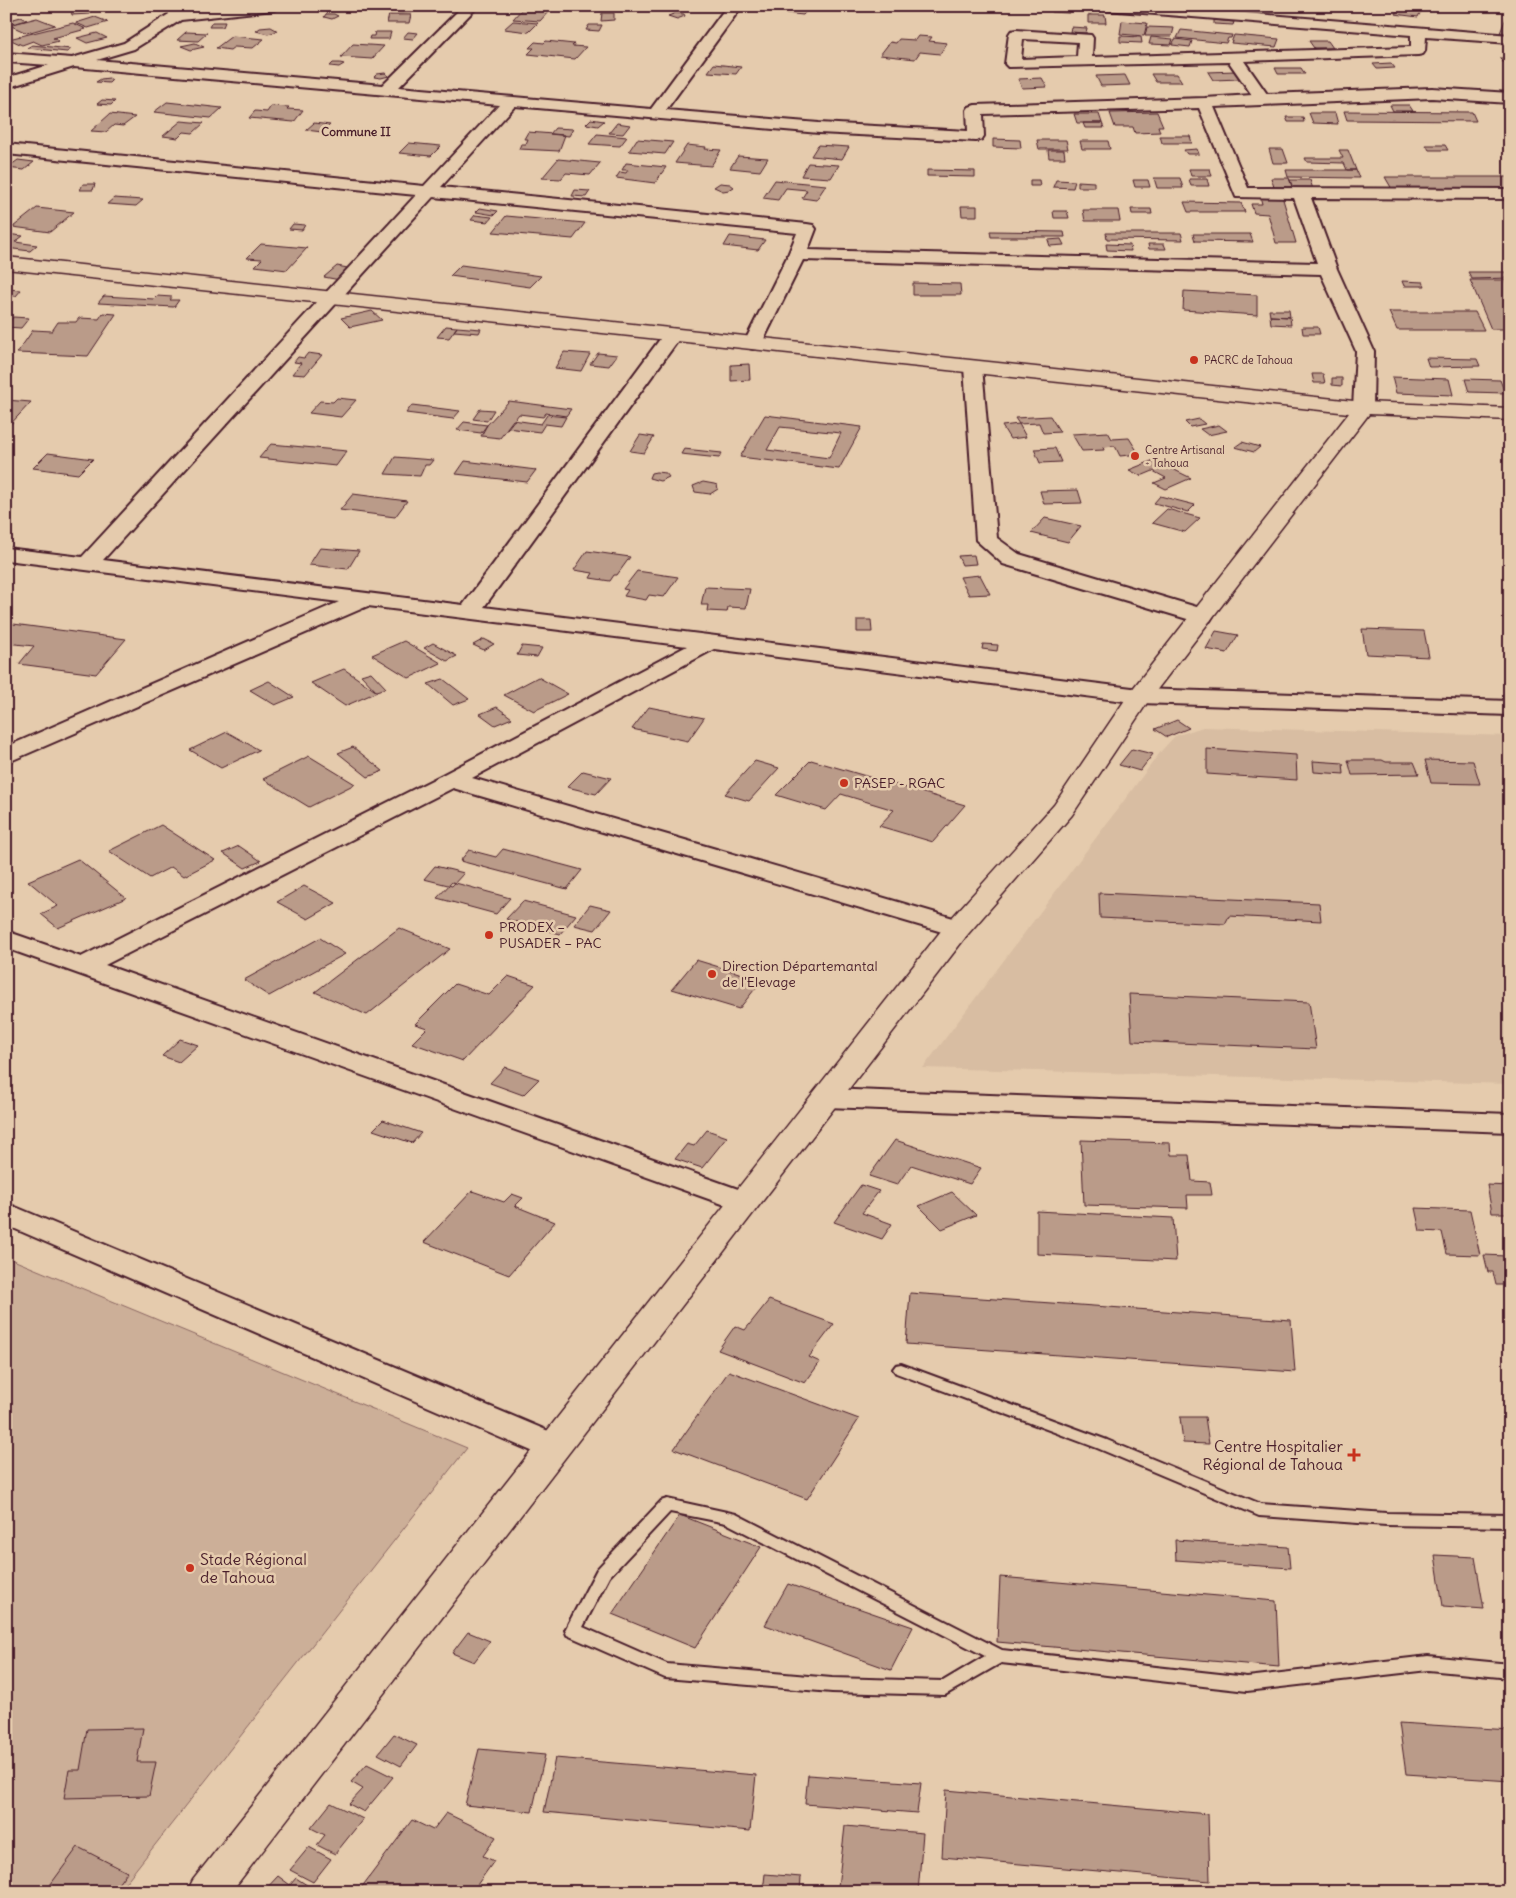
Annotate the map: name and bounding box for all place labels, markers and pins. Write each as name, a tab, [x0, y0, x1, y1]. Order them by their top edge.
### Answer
place label: PACRC de Tahoua	[1204, 353, 1293, 367]
marker: PACRC de Tahoua	[1188, 354, 1200, 366]
place label: Centre Artisanal - Tahoua	[1145, 443, 1225, 470]
marker: Centre Artisanal - Tahoua	[1129, 450, 1141, 462]
place label: PASEP - RGAC	[854, 774, 945, 792]
marker: PASEP - RGAC	[838, 777, 850, 789]
place label: PRODEX – PUSADER – PAC	[499, 918, 602, 952]
marker: PRODEX – PUSADER – PAC	[483, 929, 495, 941]
place label: Direction Départemantal de l'Elevage	[722, 957, 878, 991]
marker: Direction Départemantal de l'Elevage	[706, 968, 718, 980]
place label: Centre Hospitalier Régional de Tahoua	[1202, 1436, 1343, 1474]
marker: Centre Hospitalier Régional de Tahoua	[1347, 1448, 1361, 1462]
place label: Stade Régional de Tahoua	[200, 1549, 307, 1587]
marker: Stade Régional de Tahoua	[184, 1562, 196, 1574]

